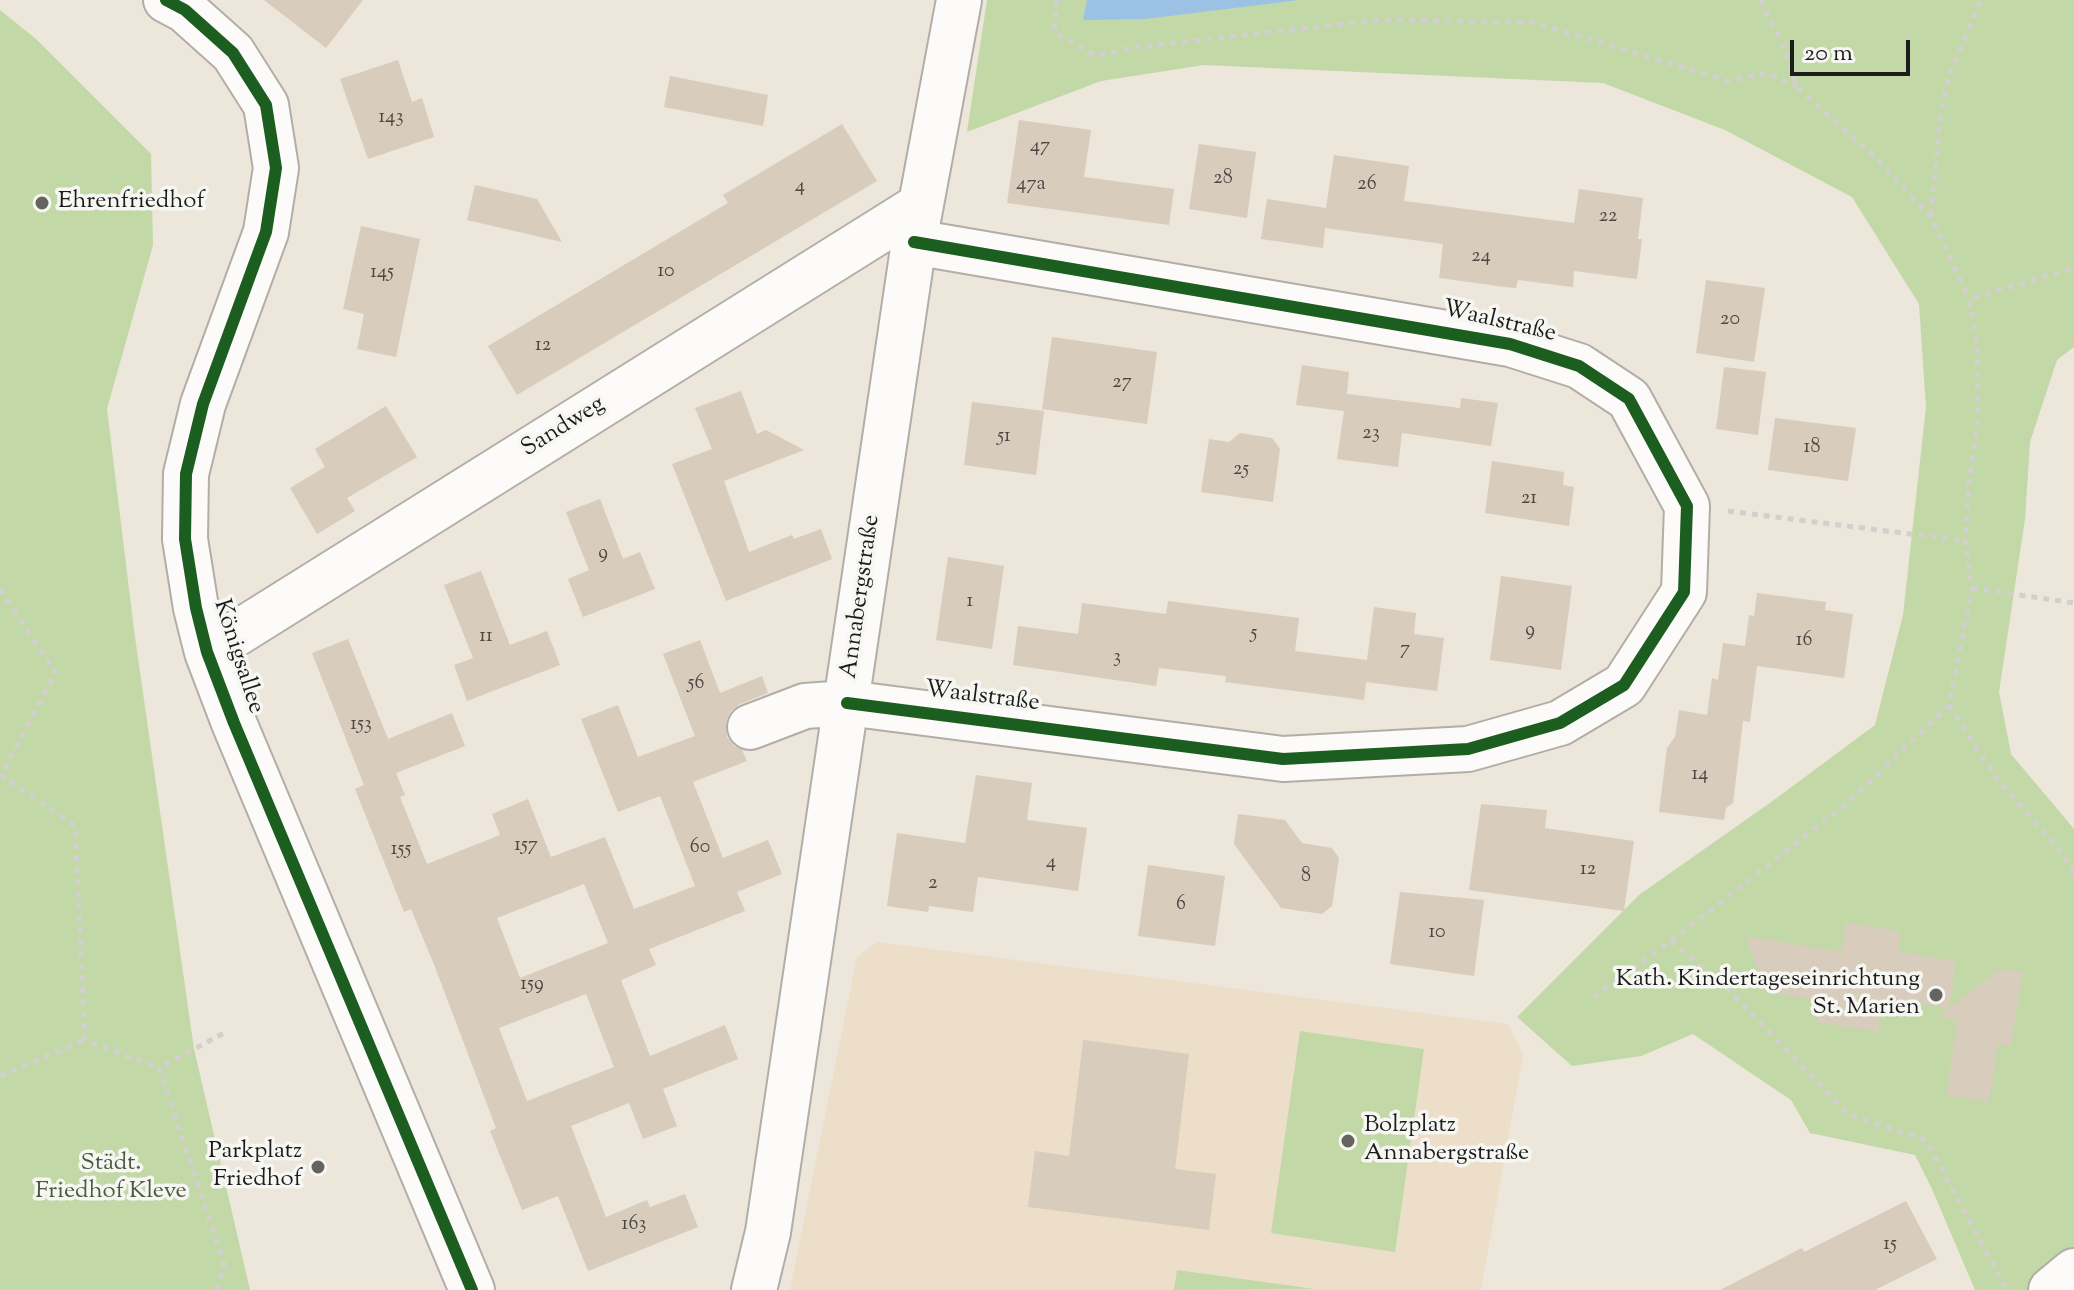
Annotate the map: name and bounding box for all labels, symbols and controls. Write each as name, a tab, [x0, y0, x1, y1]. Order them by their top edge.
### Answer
scale bar	[1794, 24, 1914, 74]
text: 20 m	[1804, 37, 1853, 71]
house number: 143	[379, 107, 403, 131]
house number: 47	[1030, 136, 1050, 160]
house number: 28	[1213, 168, 1233, 192]
house number: 47a	[1016, 174, 1046, 198]
house number: 26	[1357, 174, 1377, 198]
house number: 4	[795, 176, 805, 200]
place label: Ehrenfriedhof	[58, 189, 205, 217]
marker: Ehrenfriedhof	[33, 194, 51, 212]
house number: 22	[1599, 206, 1617, 230]
house number: 24	[1471, 246, 1491, 270]
house number: 10	[657, 261, 675, 285]
house number: 145	[370, 262, 394, 286]
street label: Waalstraße	[1439, 296, 1559, 350]
house number: 20	[1720, 309, 1740, 333]
house number: 12	[535, 335, 551, 359]
house number: 27	[1112, 372, 1132, 396]
street label: Sandweg	[517, 391, 611, 465]
house number: 23	[1362, 423, 1380, 447]
house number: 51	[997, 426, 1011, 450]
house number: 18	[1804, 437, 1820, 461]
house number: 25	[1233, 459, 1249, 483]
house number: 21	[1521, 488, 1537, 512]
street label: Annabergstraße	[836, 513, 888, 681]
house number: 9	[598, 543, 608, 567]
house number: 1	[967, 591, 973, 615]
street label: Königsallee	[205, 596, 269, 718]
house number: 9	[1525, 620, 1535, 644]
house number: 5	[1251, 623, 1257, 647]
house number: 11	[479, 626, 493, 650]
house number: 16	[1796, 630, 1812, 654]
house number: 7	[1400, 639, 1410, 663]
house number: 3	[1113, 647, 1121, 671]
house number: 56	[688, 673, 704, 697]
street label: Waalstraße	[923, 677, 1041, 719]
house number: 153	[350, 714, 372, 738]
house number: 14	[1692, 764, 1708, 788]
house number: 157	[514, 835, 538, 859]
house number: 60	[690, 837, 710, 861]
house number: 155	[391, 839, 411, 863]
house number: 4	[1046, 852, 1056, 876]
house number: 12	[1580, 859, 1596, 883]
house number: 8	[1301, 866, 1311, 890]
house number: 2	[928, 873, 938, 897]
house number: 6	[1176, 894, 1186, 918]
house number: 10	[1428, 922, 1446, 946]
place label: Kath. Kindertageseinrichtung St. Marien	[1616, 967, 1920, 1023]
house number: 159	[520, 974, 544, 998]
marker: Kath. Kindertageseinrichtung St. Marien	[1927, 986, 1945, 1004]
place label: Bolzplatz Annabergstraße	[1364, 1113, 1529, 1169]
marker: Bolzplatz Annabergstraße	[1339, 1132, 1357, 1150]
place label: Parkplatz Friedhof	[208, 1139, 302, 1195]
park label: Städt. Friedhof Kleve	[35, 1151, 187, 1207]
marker: Parkplatz Friedhof	[309, 1158, 327, 1176]
house number: 163	[622, 1214, 646, 1238]
house number: 15	[1883, 1234, 1897, 1258]

